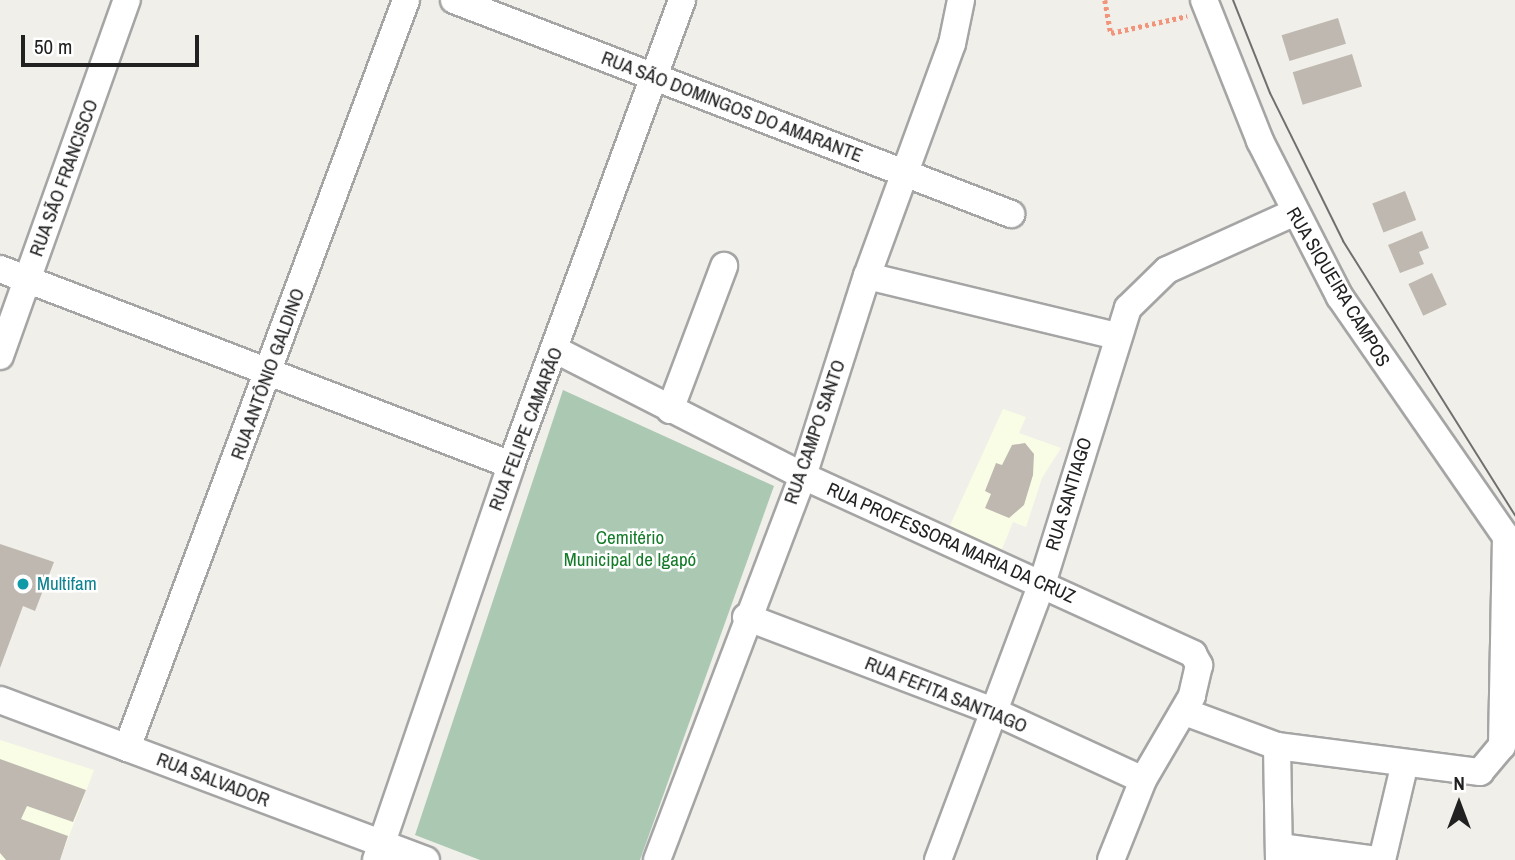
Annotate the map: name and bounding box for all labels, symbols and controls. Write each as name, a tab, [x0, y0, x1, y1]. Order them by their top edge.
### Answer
scale bar	[24, 21, 203, 65]
text: 50 m	[34, 32, 72, 61]
street label: RUA SÃO DOMINGOS DO AMARANTE	[597, 46, 867, 168]
street label: RUA SÃO FRANCISCO	[25, 96, 103, 260]
street label: RUA SIQUEIRA CAMPOS	[1281, 202, 1395, 372]
street label: RUA ANTÔNIO GALDINO	[226, 284, 310, 464]
street label: RUA FELIPE CAMARÃO	[484, 344, 568, 514]
street label: RUA CAMPO SANTO	[779, 356, 851, 508]
street label: RUA SANTIAGO	[1041, 434, 1097, 554]
street label: RUA PROFESSORA MARIA DA CRUZ	[822, 477, 1080, 609]
park label: Cemitério Municipal de Igapó	[564, 527, 696, 571]
place label: Multifam	[37, 573, 97, 595]
marker: Multifam	[15, 576, 31, 592]
street label: RUA FEFITA SANTIAGO	[861, 652, 1031, 738]
street label: RUA SALVADOR	[153, 748, 273, 812]
north arrow	[1424, 769, 1494, 839]
text: N	[1453, 770, 1465, 796]

